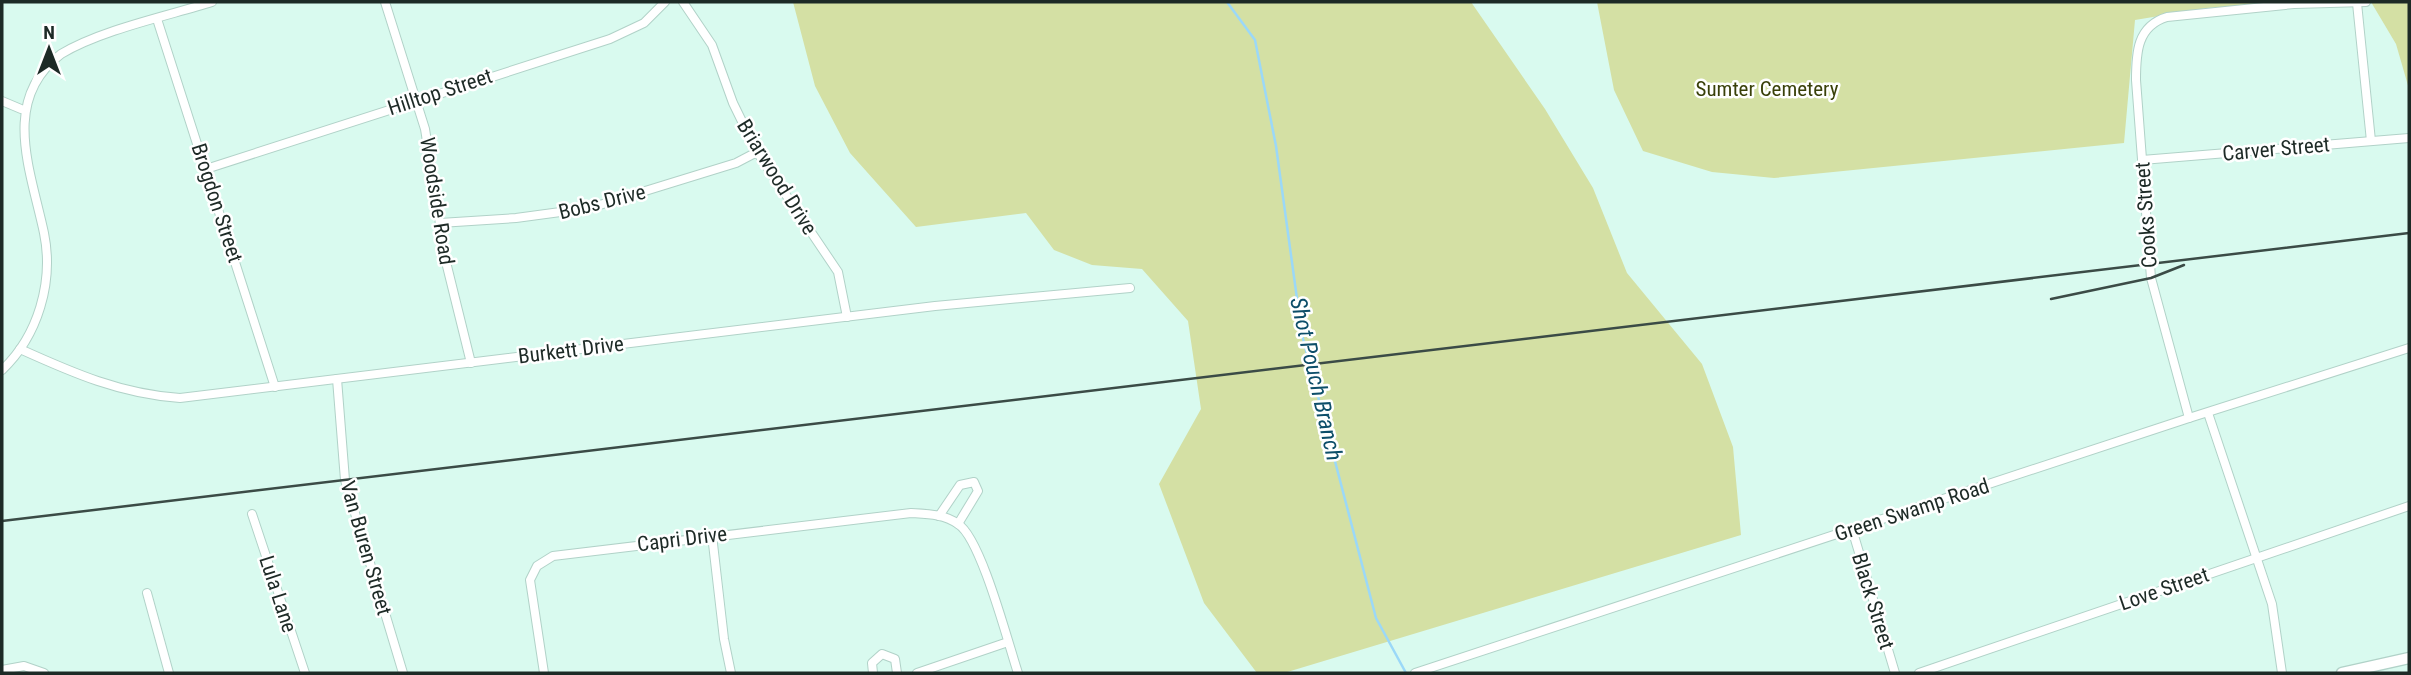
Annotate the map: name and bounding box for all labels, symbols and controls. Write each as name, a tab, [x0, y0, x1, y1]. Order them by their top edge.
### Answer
north arrow	[14, 14, 84, 84]
text: N	[43, 21, 55, 44]
street label: Hilltop Street	[385, 64, 495, 120]
park label: Sumter Cemetery	[1696, 77, 1839, 101]
street label: Briarwood Drive	[732, 115, 822, 239]
street label: Carver Street	[2221, 132, 2331, 166]
street label: Woodside Road	[415, 136, 459, 266]
street label: Brogdon Street	[186, 140, 248, 266]
street label: Cooks Street	[2130, 161, 2162, 269]
street label: Bobs Drive	[556, 180, 648, 224]
water label: Shot Pouch Branch	[1284, 295, 1348, 463]
street label: Burkett Drive	[517, 332, 625, 368]
street label: Green Swamp Road	[1832, 474, 1992, 546]
street label: Van Buren Street	[335, 478, 397, 618]
street label: Capri Drive	[636, 522, 728, 556]
street label: Black Street	[1847, 550, 1899, 652]
street label: Lula Lane	[254, 553, 302, 636]
street label: Love Street	[2116, 562, 2212, 616]

